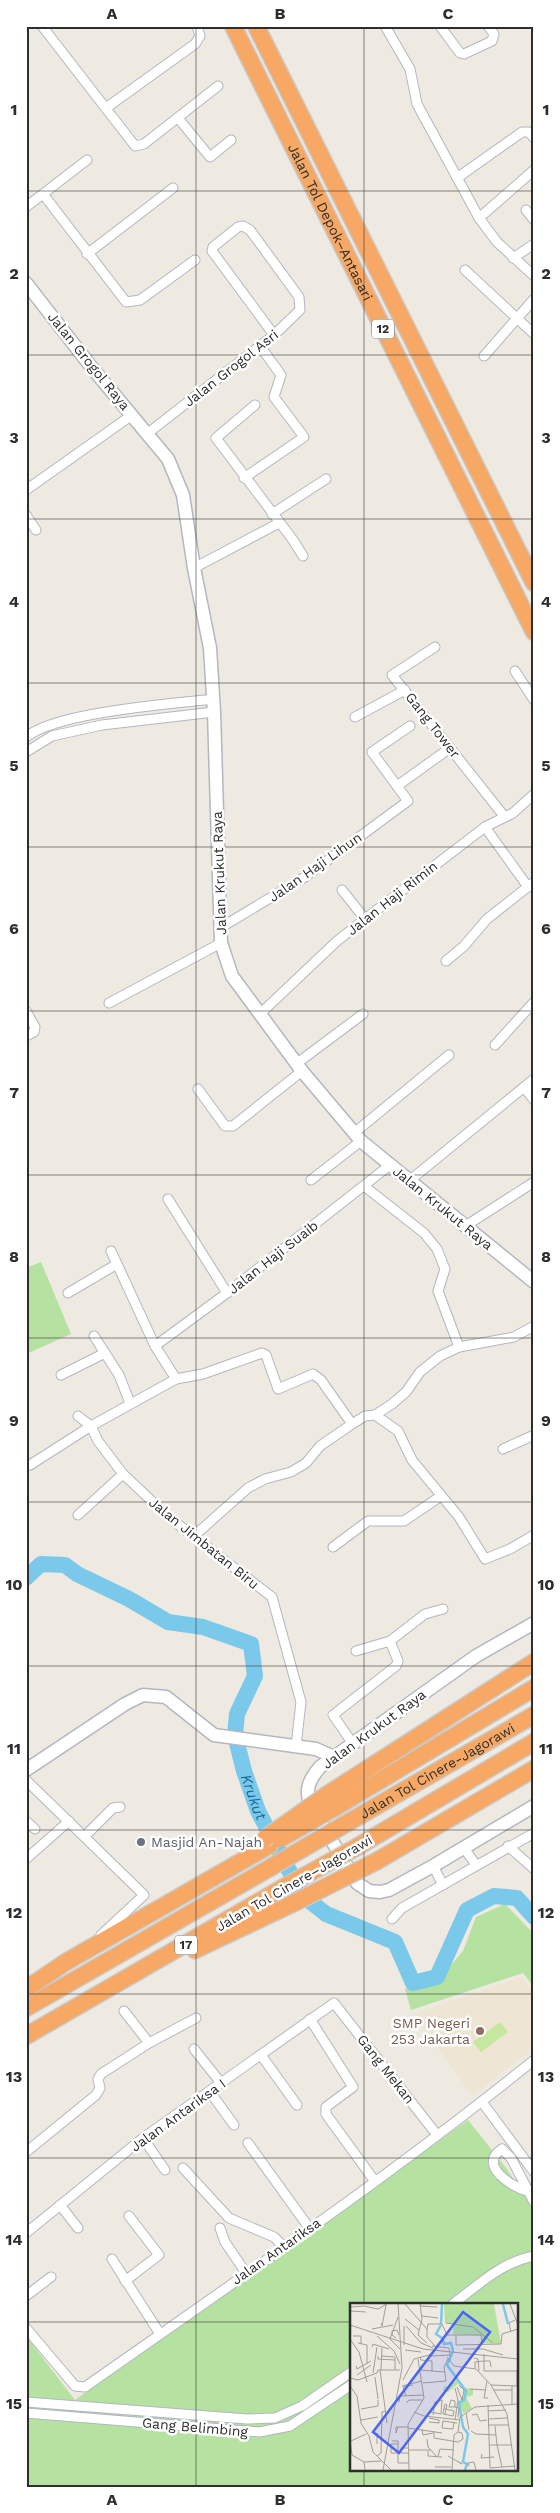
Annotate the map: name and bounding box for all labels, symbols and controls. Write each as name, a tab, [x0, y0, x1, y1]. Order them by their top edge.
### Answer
text: A	[107, 4, 118, 23]
text: B	[275, 4, 286, 23]
text: C	[443, 4, 454, 23]
text: 1	[11, 100, 17, 119]
text: 1	[543, 100, 549, 119]
street label: Jalan Tol Depok–Antasari	[285, 141, 376, 303]
text: 2	[9, 264, 19, 283]
text: 2	[541, 264, 551, 283]
street label: Jalan Grogol Raya	[45, 309, 133, 413]
road number: 12	[372, 320, 394, 338]
street label: Jalan Grogol Asri	[181, 326, 281, 410]
text: 3	[9, 428, 19, 447]
text: 3	[541, 428, 551, 447]
text: 4	[9, 592, 19, 611]
text: 4	[541, 592, 551, 611]
street label: Gang Tower	[402, 689, 464, 761]
text: 5	[9, 756, 19, 775]
text: 5	[541, 756, 551, 775]
street label: Jalan Krukut Raya	[209, 811, 229, 935]
street label: Jalan Haji Lihun	[265, 829, 365, 905]
street label: Jalan Haji Rimin	[344, 858, 440, 938]
text: 6	[9, 919, 19, 938]
text: 6	[541, 919, 551, 938]
text: 7	[9, 1083, 19, 1102]
text: 7	[541, 1083, 551, 1102]
street label: Jalan Krukut Raya	[390, 1163, 496, 1253]
street label: Jalan Haji Suaib	[225, 1217, 321, 1297]
text: 8	[9, 1247, 19, 1266]
text: 8	[541, 1247, 551, 1266]
text: 9	[9, 1411, 19, 1430]
text: 9	[541, 1411, 551, 1430]
street label: Jalan Jimbatan Biru	[146, 1494, 262, 1592]
text: 10	[5, 1575, 23, 1594]
text: 10	[537, 1575, 555, 1594]
street label: Jalan Krukut Raya	[319, 1686, 429, 1772]
street label: Jalan Tol Cinere-Jagorawi	[357, 1720, 517, 1822]
text: 11	[7, 1739, 21, 1758]
text: 11	[539, 1739, 553, 1758]
water label: Krukut	[237, 1772, 271, 1824]
street label: Jalan Tol Cinere–Jagorawi	[213, 1832, 375, 1934]
place label: Masjid An-Najah	[151, 1834, 262, 1850]
marker: Masjid An-Najah	[135, 1836, 147, 1848]
text: 12	[6, 1903, 22, 1922]
text: 12	[538, 1903, 554, 1922]
road number: 17	[175, 1936, 197, 1954]
place label: SMP Negeri 253 Jakarta	[391, 2015, 470, 2047]
marker: SMP Negeri 253 Jakarta	[474, 2025, 486, 2037]
street label: Gang Mekan	[354, 2031, 418, 2107]
text: 13	[6, 2067, 22, 2086]
text: 13	[538, 2067, 554, 2086]
street label: Jalan Antariksa I	[127, 2075, 229, 2155]
street label: Jalan Antariksa	[228, 2214, 324, 2288]
text: 14	[5, 2230, 23, 2249]
text: 14	[537, 2230, 555, 2249]
inset map	[350, 2303, 518, 2470]
text: 15	[6, 2394, 22, 2413]
text: 15	[538, 2394, 554, 2413]
street label: Gang Belimbing	[141, 2414, 249, 2440]
text: A	[107, 2490, 118, 2509]
text: B	[275, 2490, 286, 2509]
text: C	[443, 2490, 454, 2509]

